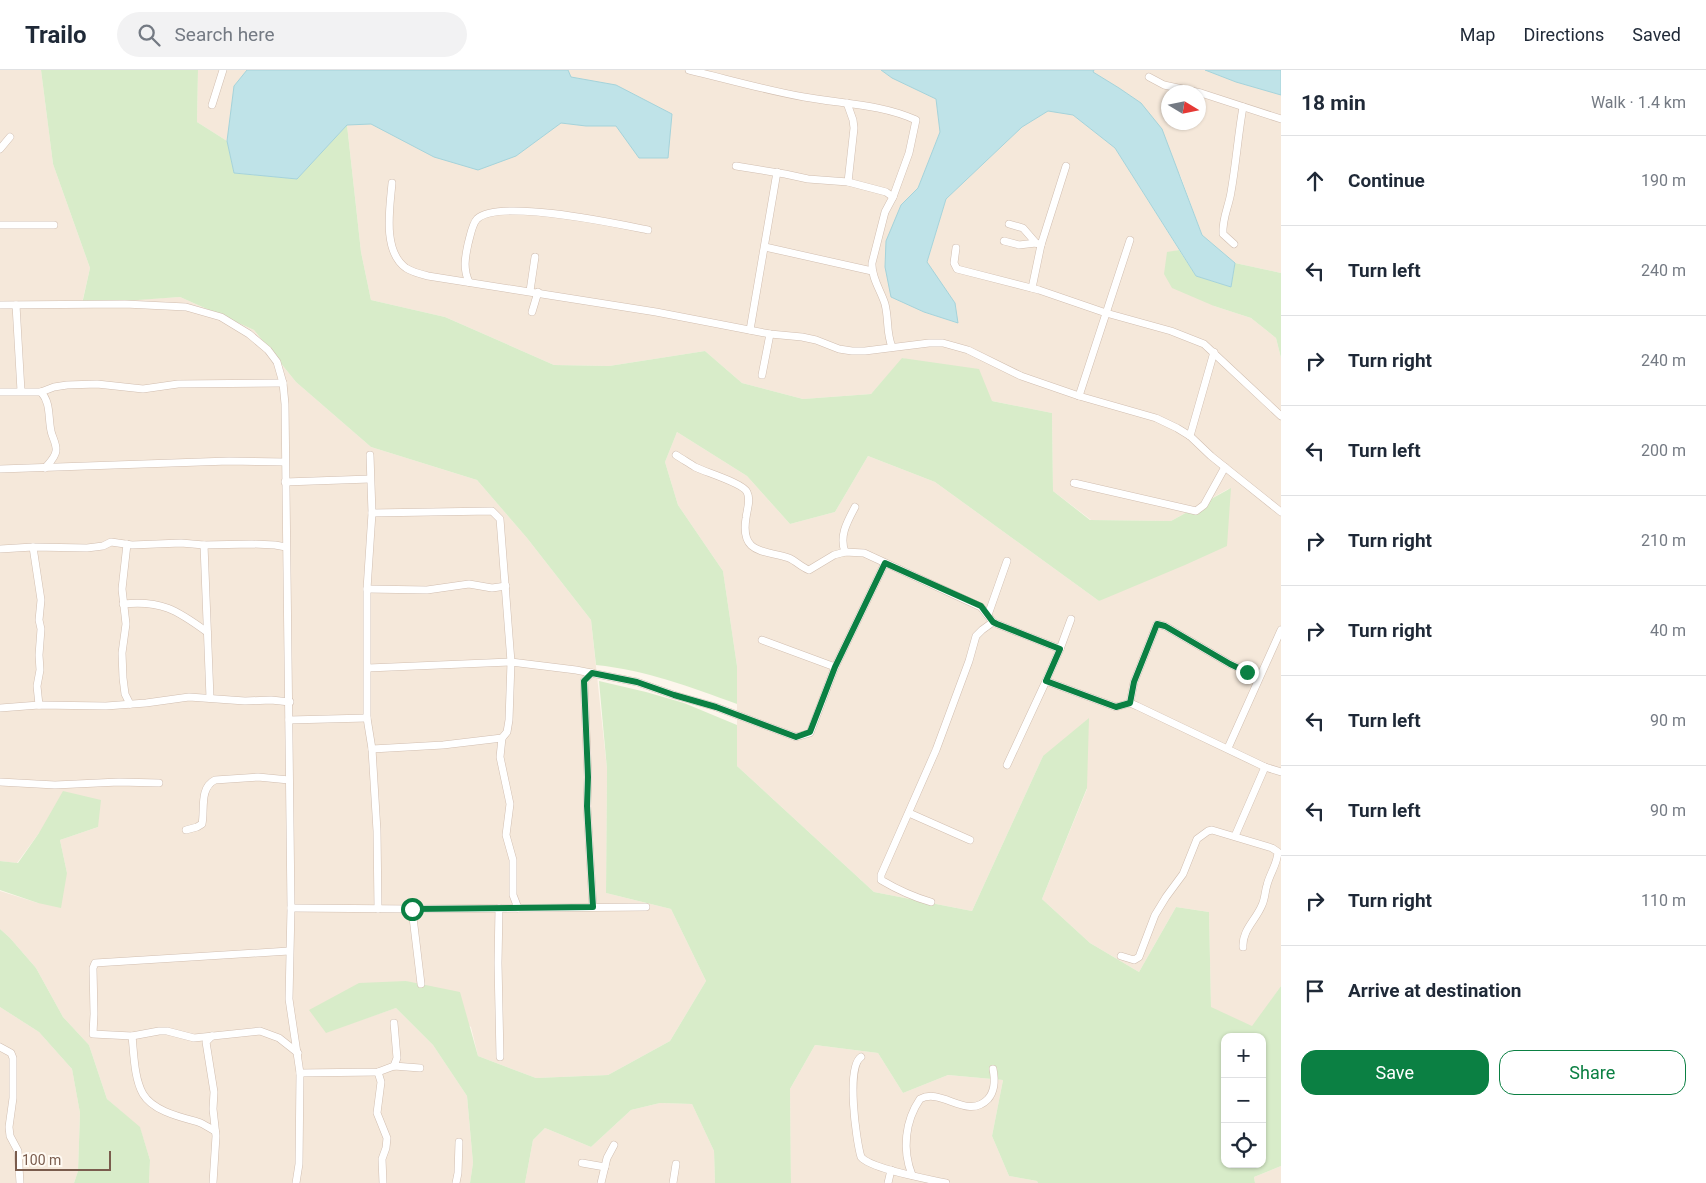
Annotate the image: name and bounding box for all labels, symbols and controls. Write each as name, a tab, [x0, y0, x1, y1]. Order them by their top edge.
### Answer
search box	[117, 12, 467, 57]
text: Trailo	[25, 21, 87, 49]
icon: search	[135, 21, 163, 49]
text: Search here	[175, 23, 275, 46]
text: Map	[1460, 24, 1495, 45]
text: Directions	[1523, 24, 1604, 45]
text: Saved	[1632, 24, 1681, 45]
north arrow	[1161, 85, 1206, 130]
text: 18 min	[1301, 91, 1366, 115]
text: Walk · 1.4 km	[1591, 93, 1686, 112]
icon: ahead	[1301, 167, 1329, 195]
text: Continue	[1348, 169, 1425, 192]
text: 190 m	[1641, 171, 1686, 190]
icon: left	[1301, 257, 1329, 285]
text: Turn left	[1348, 259, 1421, 282]
text: 240 m	[1641, 261, 1686, 280]
icon: right	[1301, 347, 1329, 375]
text: Turn right	[1348, 349, 1432, 372]
text: 240 m	[1641, 351, 1686, 370]
icon: left	[1301, 437, 1329, 465]
text: Turn left	[1348, 439, 1421, 462]
text: 200 m	[1641, 441, 1686, 460]
icon: right	[1301, 527, 1329, 555]
text: Turn right	[1348, 529, 1432, 552]
text: 210 m	[1641, 531, 1686, 550]
icon: right	[1301, 617, 1329, 645]
text: Turn right	[1348, 619, 1432, 642]
text: 40 m	[1650, 621, 1686, 640]
route end	[1236, 661, 1259, 684]
icon: left	[1301, 707, 1329, 735]
text: Turn left	[1348, 709, 1421, 732]
text: 90 m	[1650, 711, 1686, 730]
icon: left	[1301, 797, 1329, 825]
text: Turn left	[1348, 799, 1421, 822]
text: 90 m	[1650, 801, 1686, 820]
icon: right	[1301, 887, 1329, 915]
text: Turn right	[1348, 889, 1432, 912]
text: 110 m	[1641, 891, 1686, 910]
route start	[401, 898, 424, 921]
icon: arrive	[1301, 977, 1329, 1005]
text: Arrive at destination	[1348, 979, 1521, 1002]
map controls	[1221, 1033, 1266, 1168]
button: +	[1221, 1033, 1266, 1078]
button: Save	[1301, 1050, 1489, 1095]
button: Share	[1499, 1050, 1686, 1095]
button: −	[1221, 1078, 1266, 1123]
button: locate	[1221, 1123, 1266, 1168]
scale bar	[15, 1148, 111, 1171]
text: 100 m	[22, 1152, 61, 1168]

